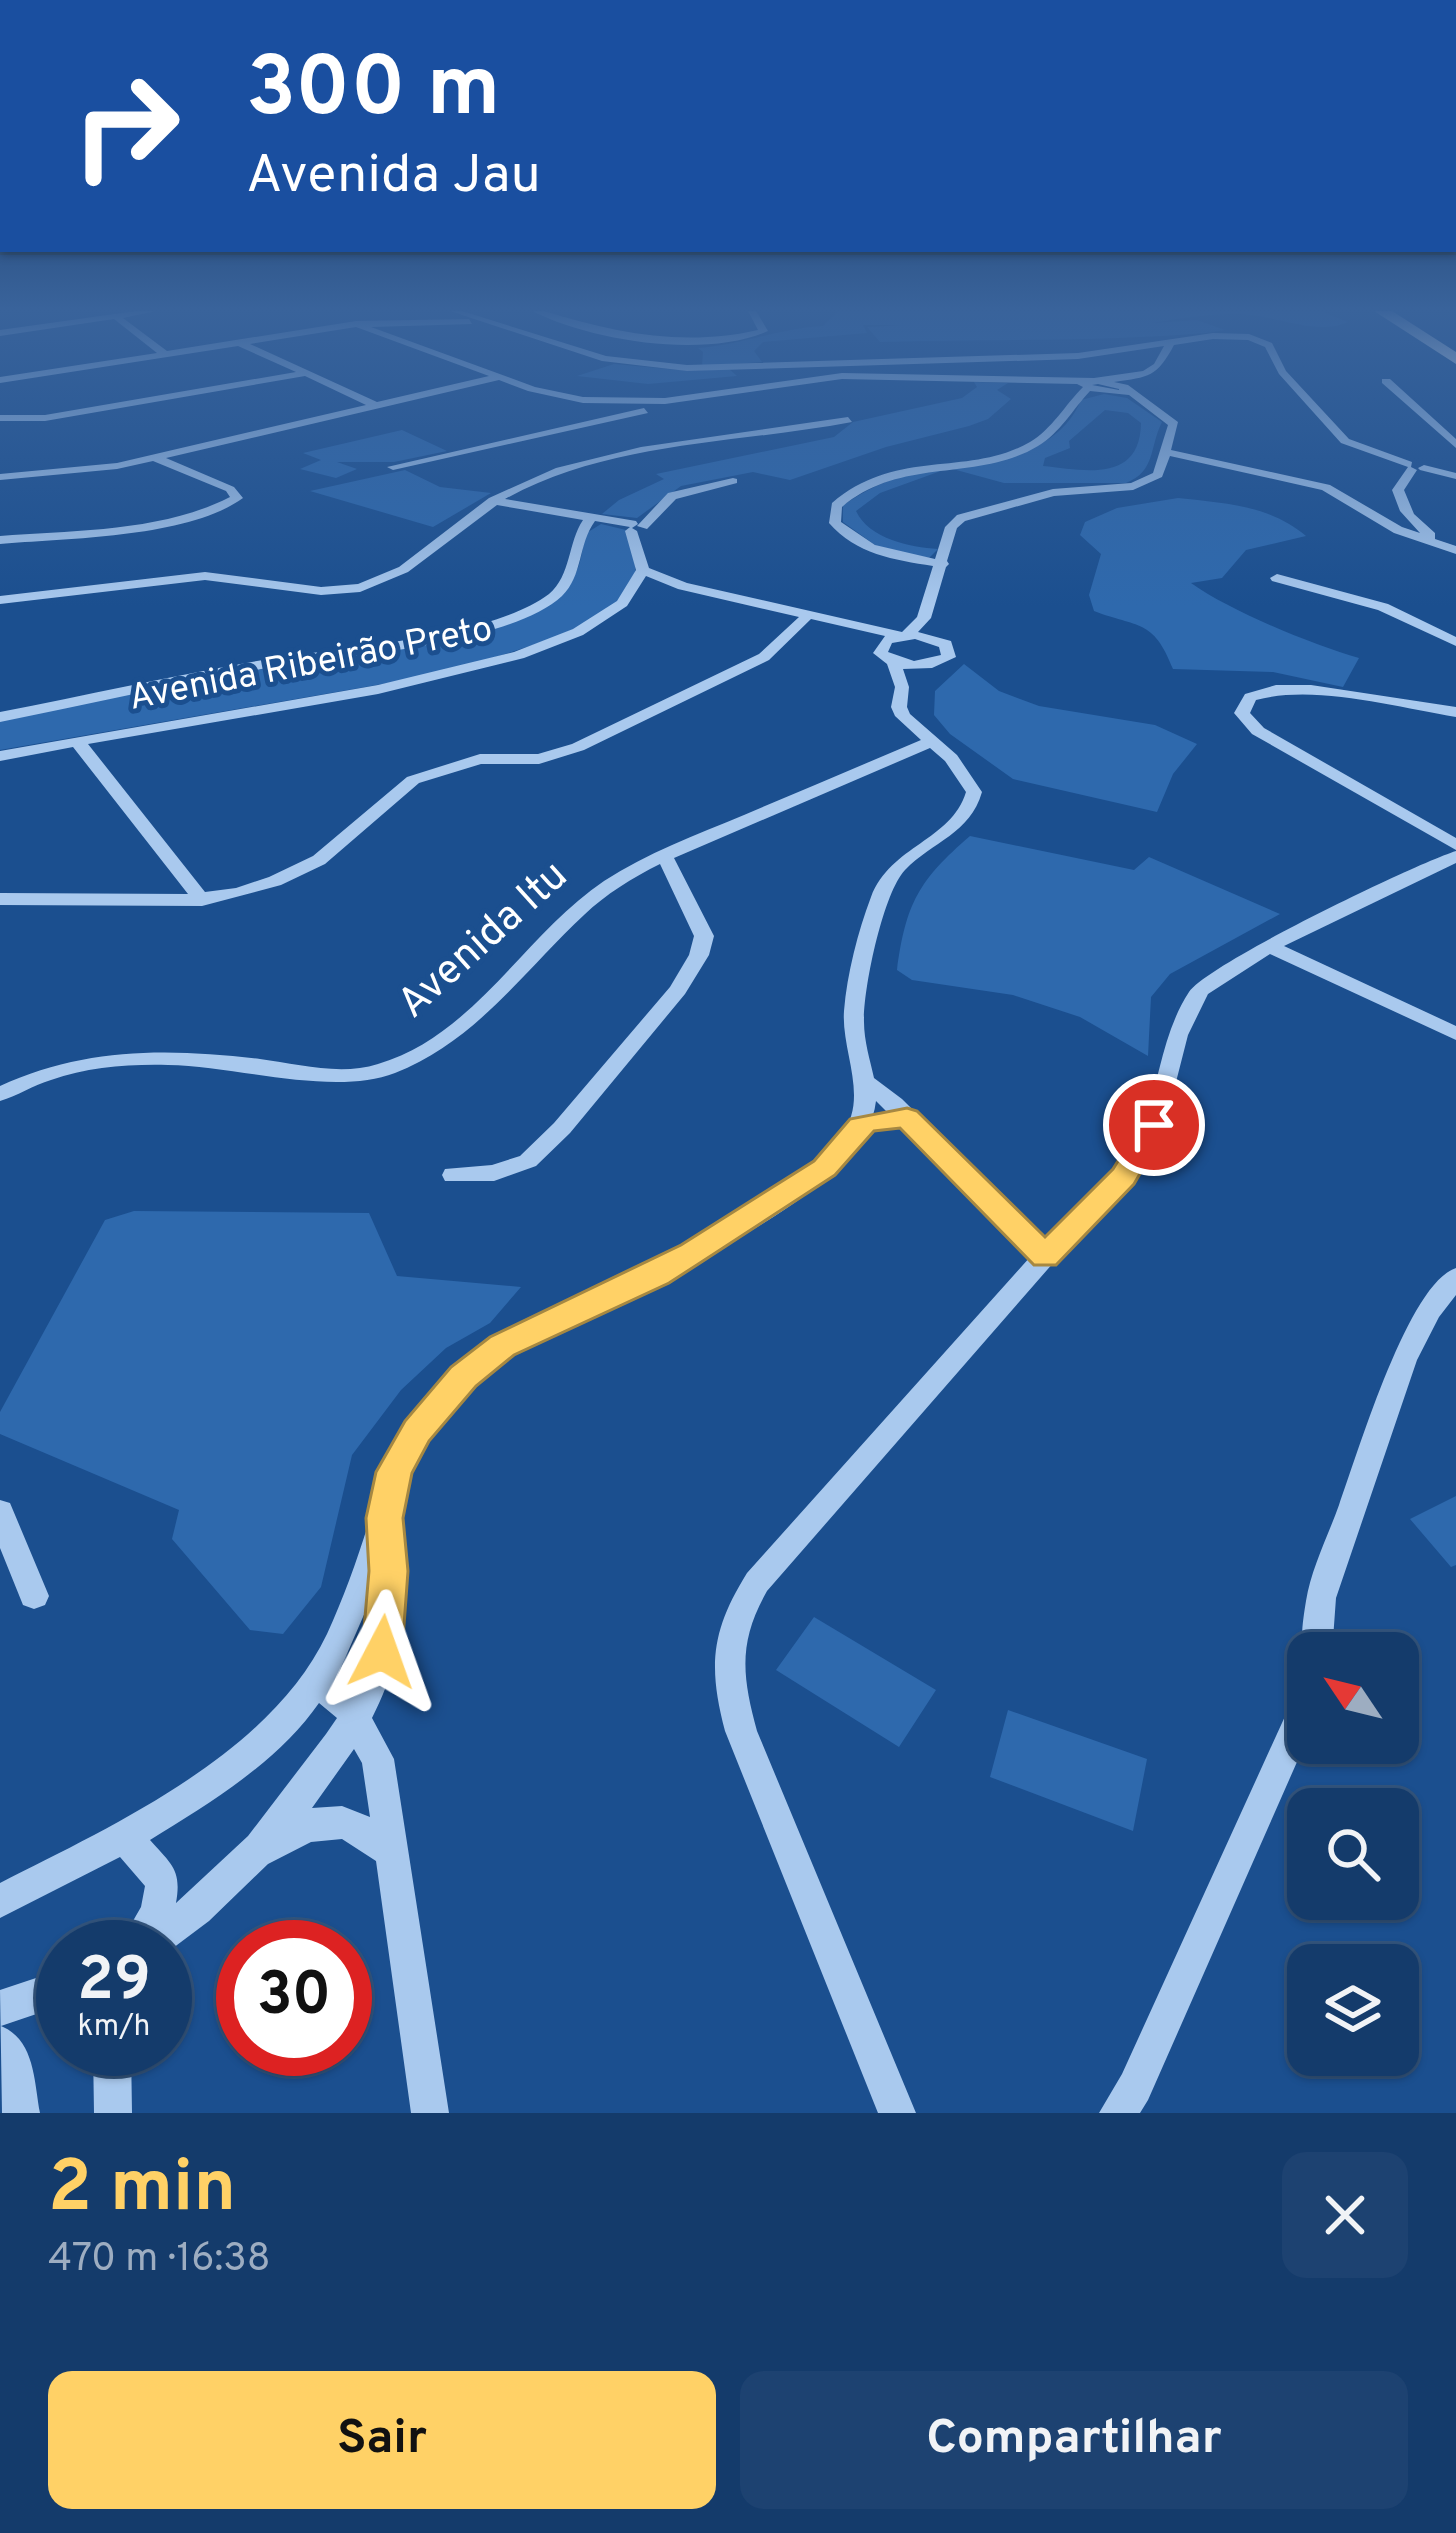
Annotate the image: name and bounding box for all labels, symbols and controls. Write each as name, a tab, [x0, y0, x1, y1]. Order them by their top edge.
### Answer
text: 300 m	[246, 39, 500, 145]
icon: right	[48, 48, 204, 204]
text: Avenida Jau	[246, 143, 541, 212]
street label: Avenida Ribeirão Preto	[126, 607, 496, 723]
street label: Avenida Itu	[388, 851, 580, 1031]
pin	[1103, 1074, 1205, 1176]
icon: arrive	[1121, 1092, 1187, 1158]
position arrow	[319, 1589, 445, 1715]
north arrow	[1287, 1632, 1419, 1764]
map controls	[1287, 1632, 1419, 2076]
button: search	[1287, 1788, 1419, 1920]
speed limit sign: 30	[216, 1920, 372, 2076]
button: layers	[1287, 1944, 1419, 2076]
text: 29	[77, 1945, 151, 2021]
text: km/h	[78, 2009, 150, 2046]
text: 2 min	[48, 2145, 236, 2237]
button: close	[1282, 2152, 1408, 2278]
text: 470 m · 16:38	[48, 2236, 271, 2285]
button: Sair	[48, 2371, 716, 2509]
button: Compartilhar	[740, 2371, 1408, 2509]

